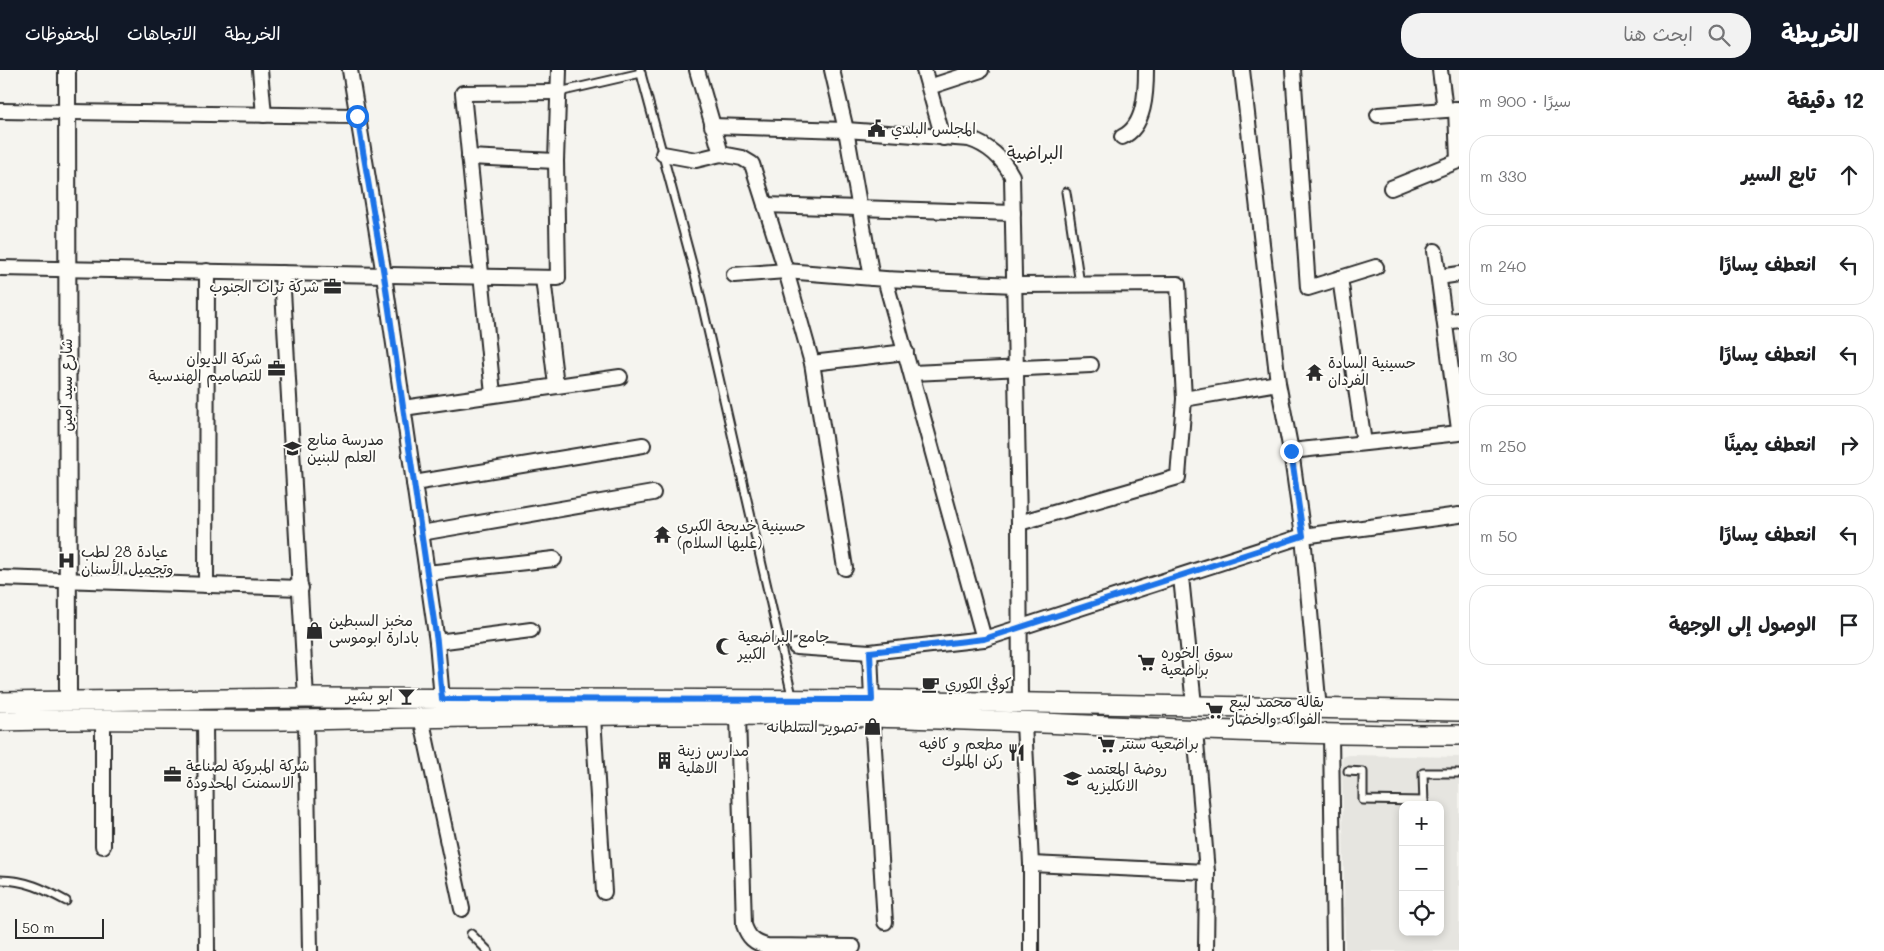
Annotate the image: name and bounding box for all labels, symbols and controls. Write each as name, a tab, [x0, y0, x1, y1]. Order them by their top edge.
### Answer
search box	[1401, 13, 1751, 58]
text: الخريطة	[1781, 17, 1859, 48]
text: المحفوظات	[25, 21, 99, 45]
text: الاتجاهات	[127, 21, 197, 45]
text: الخريطة	[225, 21, 281, 45]
text: ابحث هنا	[1623, 21, 1693, 46]
icon: search	[1705, 21, 1733, 49]
text: 12 دقيقة	[1787, 86, 1864, 113]
text: سيرًا · 900 m	[1479, 90, 1571, 111]
route start	[346, 105, 369, 128]
place label: المجلس البلدي	[891, 118, 976, 140]
public building icon: المجلس البلدي	[867, 119, 887, 139]
district label: البراضية	[1007, 140, 1063, 164]
text: تابع السير	[1741, 161, 1816, 186]
icon: ahead	[1835, 161, 1863, 189]
text: 330 m	[1480, 165, 1527, 186]
text: انعطف يسارًا	[1719, 251, 1816, 276]
icon: left	[1835, 251, 1863, 279]
text: 240 m	[1480, 255, 1526, 276]
place label: شركة تراث الجنوب	[209, 276, 319, 296]
office icon: شركة تراث الجنوب	[323, 277, 343, 297]
street label: شارع سيد امين	[56, 338, 77, 432]
text: انعطف يسارًا	[1719, 341, 1816, 366]
icon: left	[1835, 341, 1863, 369]
text: 30 m	[1480, 345, 1517, 366]
place label: شركة الديوان للتصاميم الهندسية	[149, 348, 262, 388]
place label: حسينية السادة الفردان	[1328, 352, 1416, 389]
office icon: شركة الديوان للتصاميم الهندسية	[266, 358, 286, 378]
temple icon: حسينية السادة الفردان	[1304, 362, 1324, 382]
place label: مدرسة منابع العلم للبنين	[307, 429, 384, 469]
text: انعطف يمينًا	[1724, 431, 1816, 456]
icon: right	[1835, 431, 1863, 459]
text: 250 m	[1480, 435, 1526, 456]
school or university icon: مدرسة منابع العلم للبنين	[283, 439, 303, 459]
route end	[1280, 440, 1303, 463]
place label: حسينية خديجة الكبرى (عليها السلام)	[677, 515, 806, 554]
text: انعطف يسارًا	[1719, 521, 1816, 546]
icon: left	[1835, 521, 1863, 549]
temple icon: حسينية خديجة الكبرى (عليها السلام)	[653, 525, 673, 545]
text: 50 m	[1480, 525, 1517, 546]
place label: عيادة 28 لطب وتجميل الأسنان	[81, 541, 174, 578]
hospital icon: عيادة 28 لطب وتجميل الأسنان	[57, 551, 77, 571]
place label: مخبز السبطين بادارة ابوموسى	[329, 610, 419, 648]
text: الوصول إلى الوجهة	[1669, 611, 1816, 636]
icon: arrive	[1835, 611, 1863, 639]
shop icon: مخبز السبطين بادارة ابوموسى	[305, 620, 325, 640]
place label: جامع البراضعية الكبير	[736, 626, 830, 663]
mosque icon: جامع البراضعية الكبير	[714, 636, 734, 656]
place label: سوق الخوره براضعية	[1161, 642, 1233, 679]
supermarket icon: سوق الخوره براضعية	[1137, 652, 1157, 672]
place label: كوفي الكوري	[945, 673, 1012, 695]
cafe icon: كوفي الكوري	[921, 674, 941, 694]
place label: ابو بشير	[344, 685, 393, 705]
bar icon: ابو بشير	[397, 686, 417, 706]
place label: بقالة محمد لبيع الفواكه والخضار	[1228, 691, 1324, 728]
supermarket icon: بقالة محمد لبيع الفواكه والخضار	[1205, 701, 1225, 721]
place label: تصوير السلطانه	[766, 716, 859, 736]
shop icon: تصوير السلطانه	[862, 717, 882, 737]
place label: مطعم و كافيه ركن الملوك	[919, 733, 1003, 771]
place label: براضعيه سنتر	[1118, 733, 1199, 753]
supermarket icon: براضعيه سنتر	[1096, 734, 1116, 754]
place label: مدارس زينة الاهلية	[678, 740, 749, 777]
restaurant icon: مطعم و كافيه ركن الملوك	[1007, 743, 1027, 763]
building icon: مدارس زينة الاهلية	[654, 750, 674, 770]
place label: شركة المبروكة لصناعة الاسمنت المحدودة	[186, 755, 310, 792]
place label: روضة المعتمد الانكليزيه	[1087, 758, 1167, 795]
office icon: شركة المبروكة لصناعة الاسمنت المحدودة	[162, 765, 182, 785]
school or university icon: روضة المعتمد الانكليزيه	[1063, 768, 1083, 788]
map controls	[1399, 801, 1444, 936]
button: +	[1399, 801, 1444, 846]
button: −	[1399, 846, 1444, 891]
button: locate	[1399, 891, 1444, 936]
scale bar	[15, 916, 104, 939]
text: 50 m	[22, 918, 54, 937]

